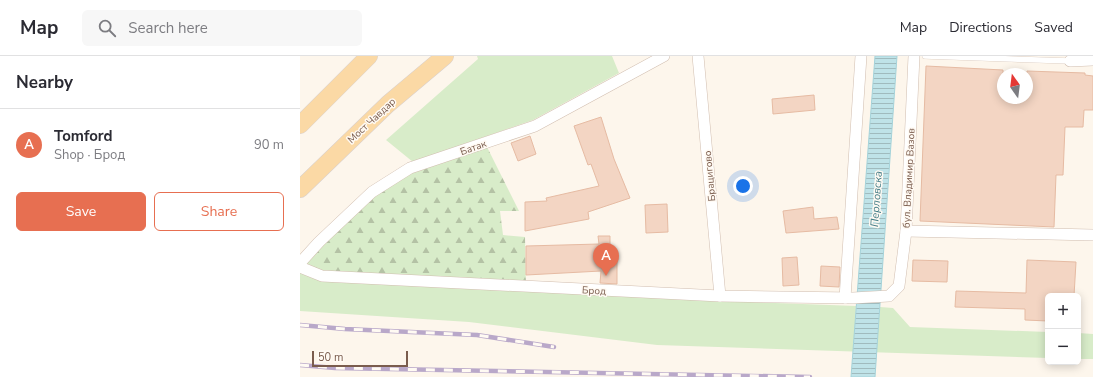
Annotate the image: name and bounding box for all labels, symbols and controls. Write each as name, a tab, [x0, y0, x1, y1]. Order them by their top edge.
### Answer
search box	[82, 10, 362, 46]
text: Map	[20, 15, 58, 41]
icon: search	[96, 17, 118, 39]
text: Search here	[128, 18, 208, 38]
text: Map	[900, 18, 927, 37]
text: Directions	[949, 18, 1012, 37]
text: Saved	[1034, 18, 1073, 37]
north arrow	[997, 68, 1033, 104]
text: Nearby	[16, 71, 73, 94]
street label: Мост Чавдар	[345, 95, 399, 147]
text: Tomford	[54, 126, 113, 146]
street label: бул. Владимир Вазов	[899, 127, 919, 228]
text: A	[24, 136, 34, 154]
text: 90 m	[254, 136, 284, 154]
street label: Батак	[458, 137, 489, 159]
text: Shop · Брод	[54, 146, 125, 164]
street label: Брацигово	[701, 150, 719, 202]
water label: Перловска	[867, 170, 886, 228]
your location	[733, 176, 753, 196]
button: Save	[16, 192, 146, 231]
button: Share	[154, 192, 284, 231]
pin: A	[593, 243, 619, 276]
street label: Брод	[582, 283, 606, 299]
map controls	[1045, 293, 1081, 365]
button: +	[1045, 293, 1081, 329]
button: −	[1045, 329, 1081, 365]
scale bar	[312, 349, 408, 368]
text: 50 m	[318, 350, 343, 365]

